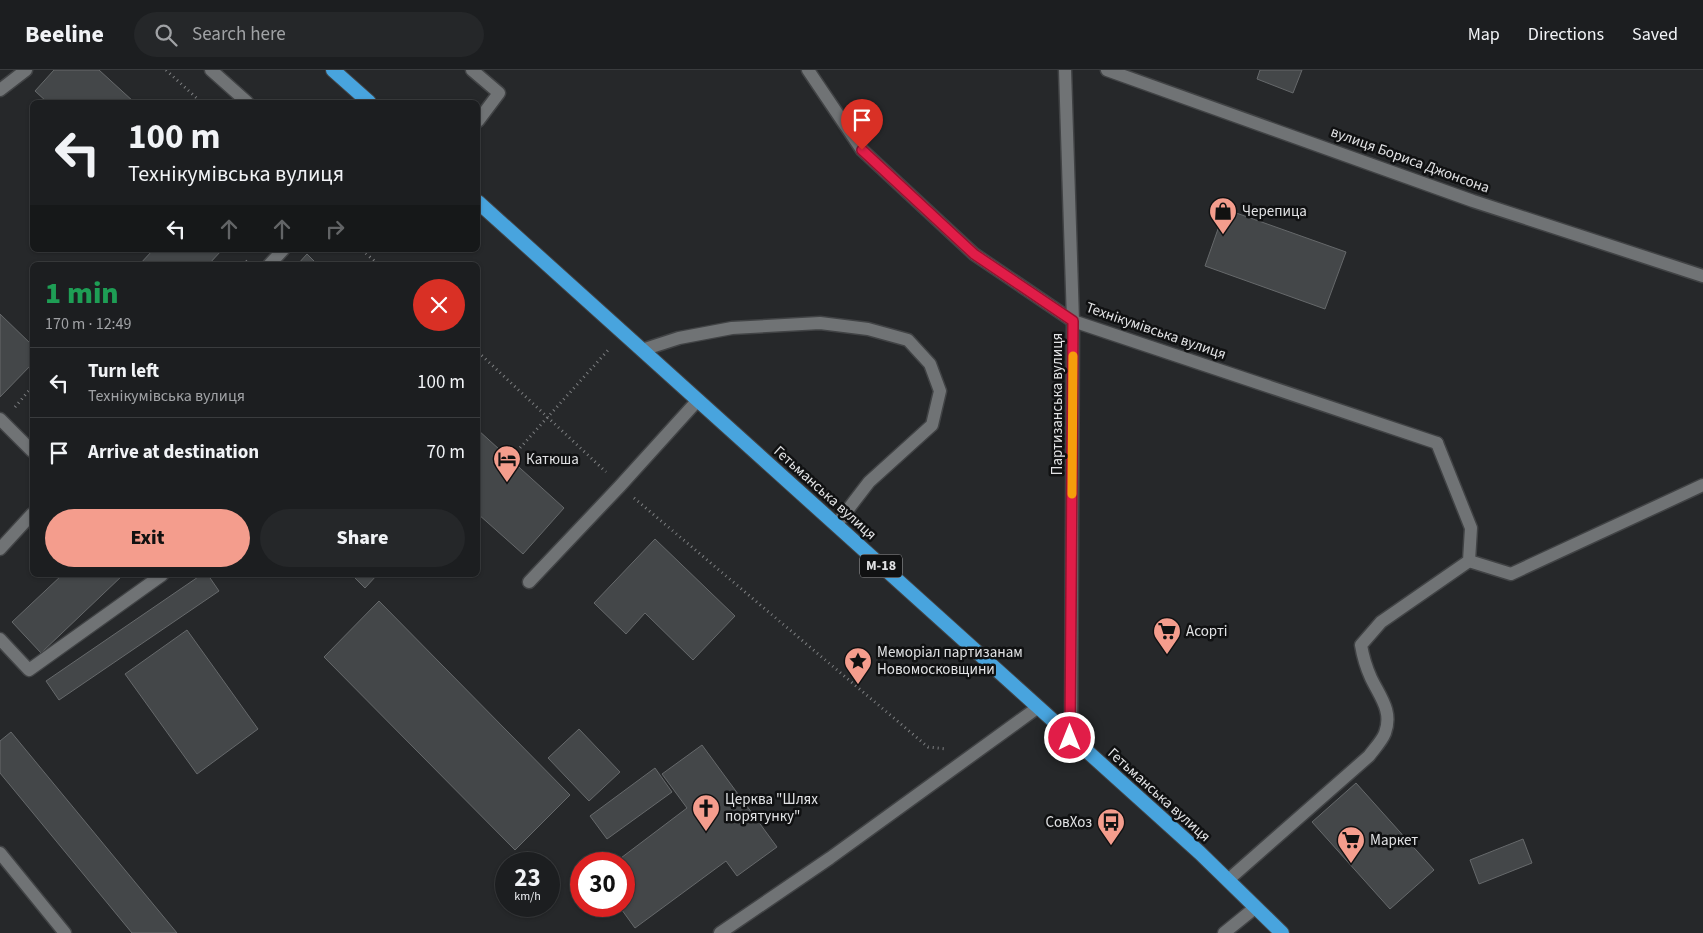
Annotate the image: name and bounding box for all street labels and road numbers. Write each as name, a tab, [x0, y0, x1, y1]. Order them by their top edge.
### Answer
street label: вулиця Бориса Джонсона	[1328, 121, 1492, 199]
street label: Технікумівська вулиця	[1083, 297, 1229, 365]
street label: Партизанська вулиця	[1047, 333, 1068, 475]
street label: Гетьманська вулиця	[769, 441, 881, 545]
road number: М-18	[860, 554, 902, 578]
street label: Гетьманська вулиця	[1103, 743, 1215, 847]

